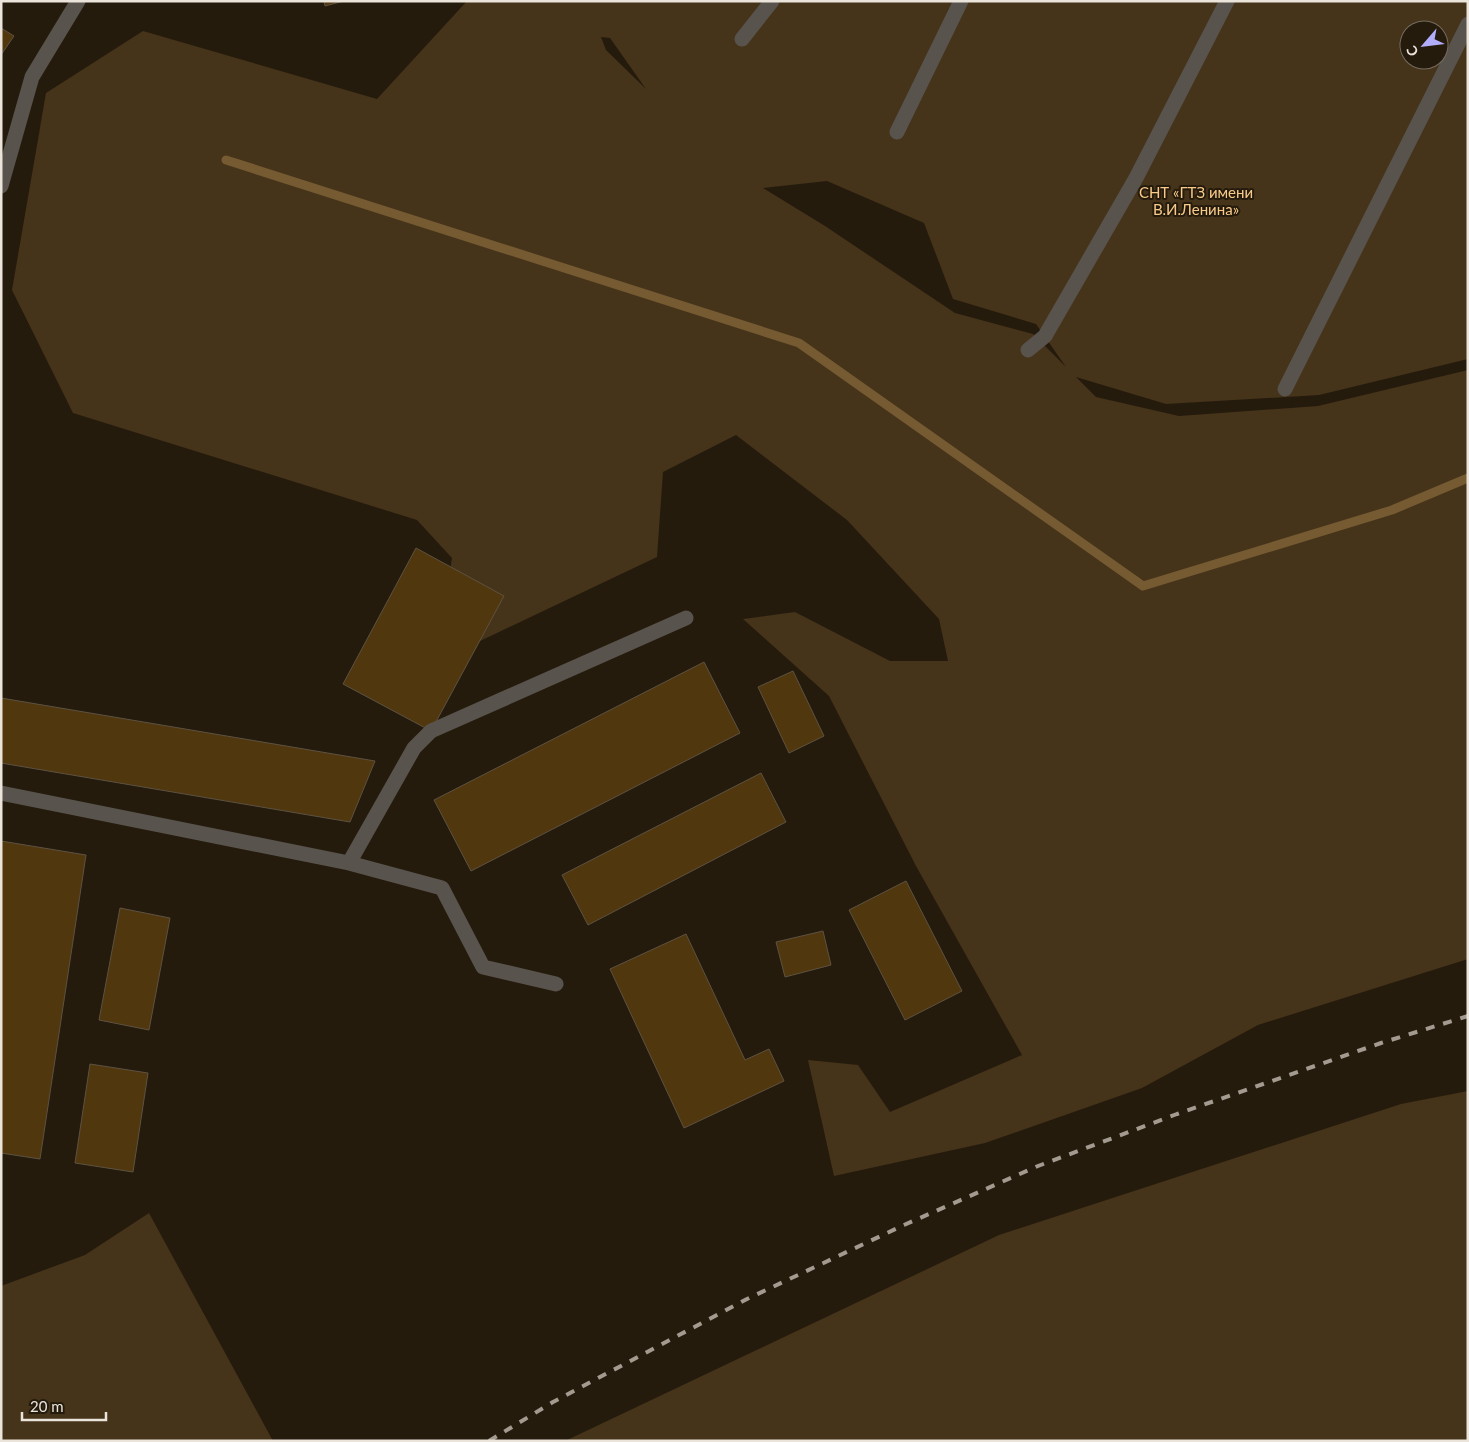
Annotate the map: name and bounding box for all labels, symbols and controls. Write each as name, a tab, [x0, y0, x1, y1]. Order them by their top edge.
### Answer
north arrow	[1399, 20, 1449, 70]
text: С	[1402, 43, 1422, 59]
park label: СНТ «ГТЗ имени В.И.Ленина»	[1139, 183, 1253, 218]
scale bar	[22, 1390, 106, 1422]
text: 20 m	[30, 1397, 64, 1415]

